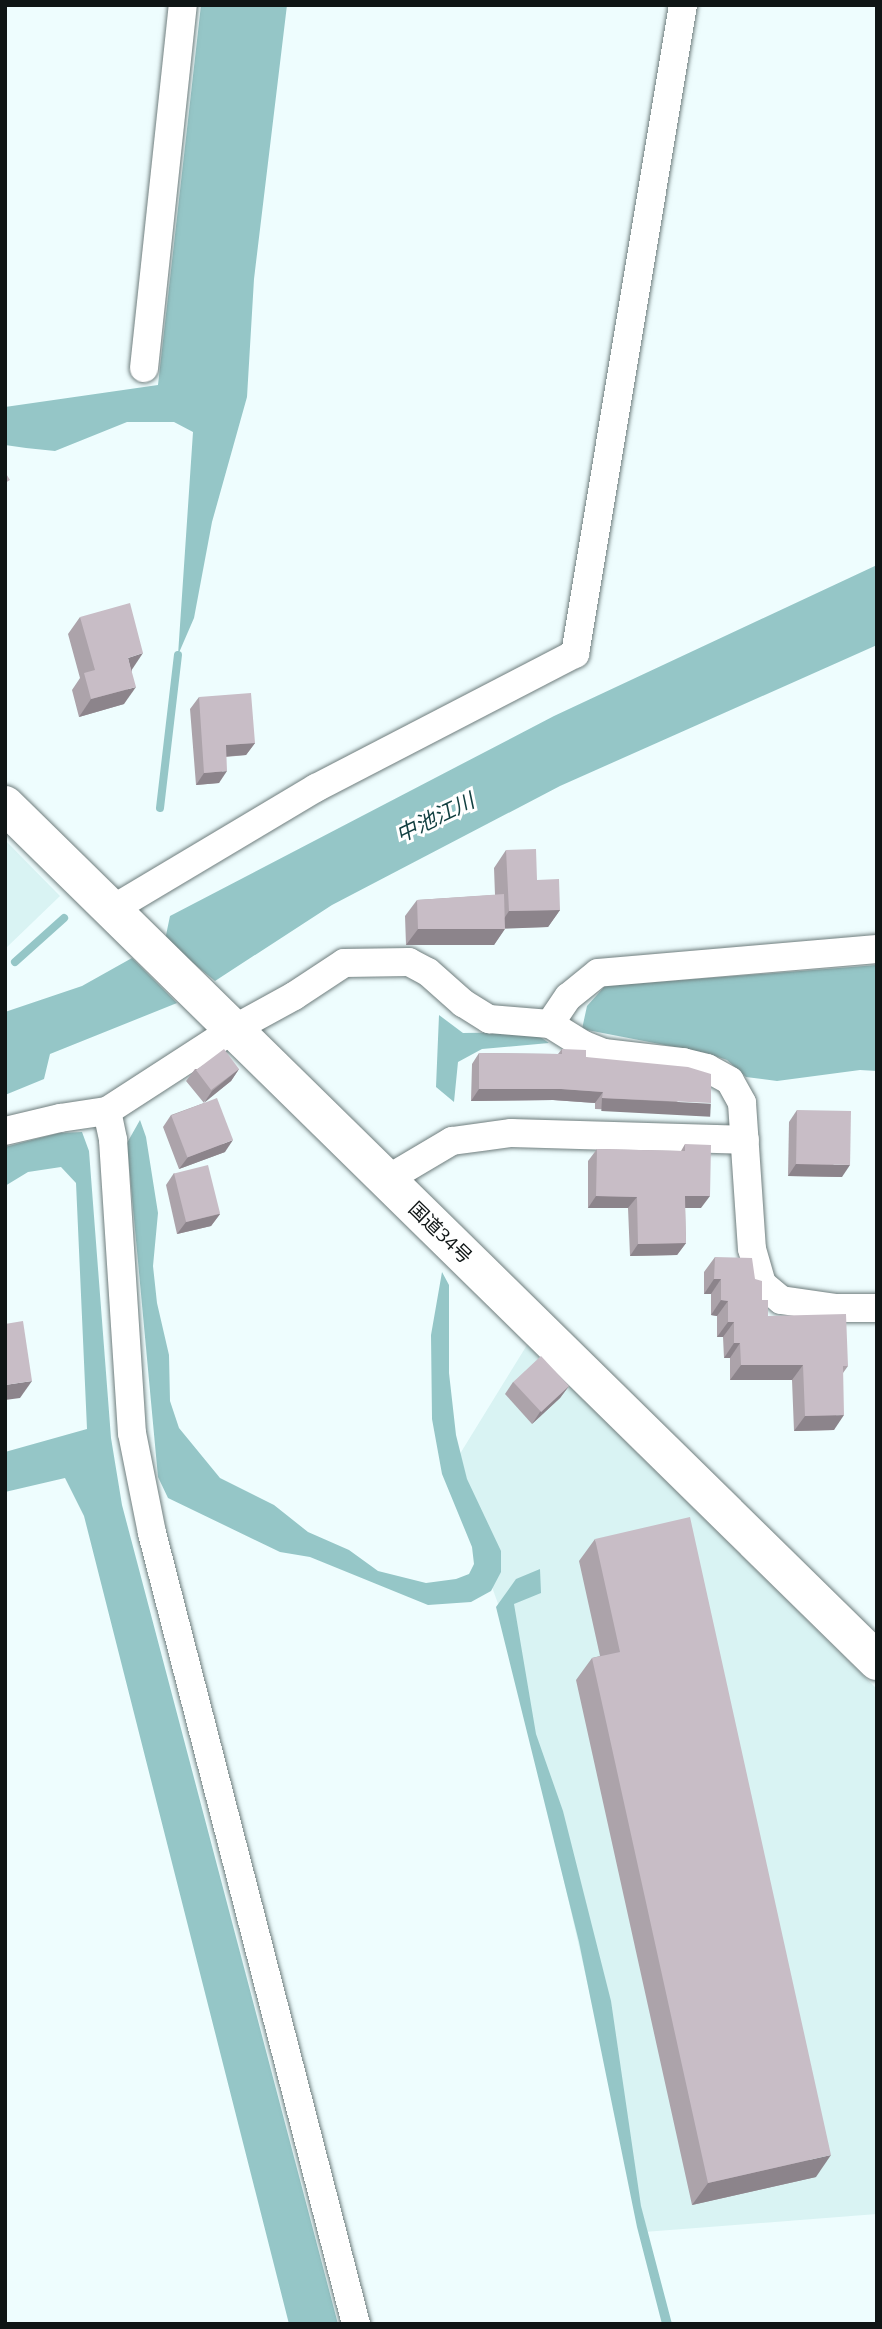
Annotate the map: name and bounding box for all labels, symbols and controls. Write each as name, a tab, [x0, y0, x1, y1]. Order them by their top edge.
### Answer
water label: 中池江川	[392, 788, 478, 848]
street label: 国道34号	[404, 1197, 476, 1269]

